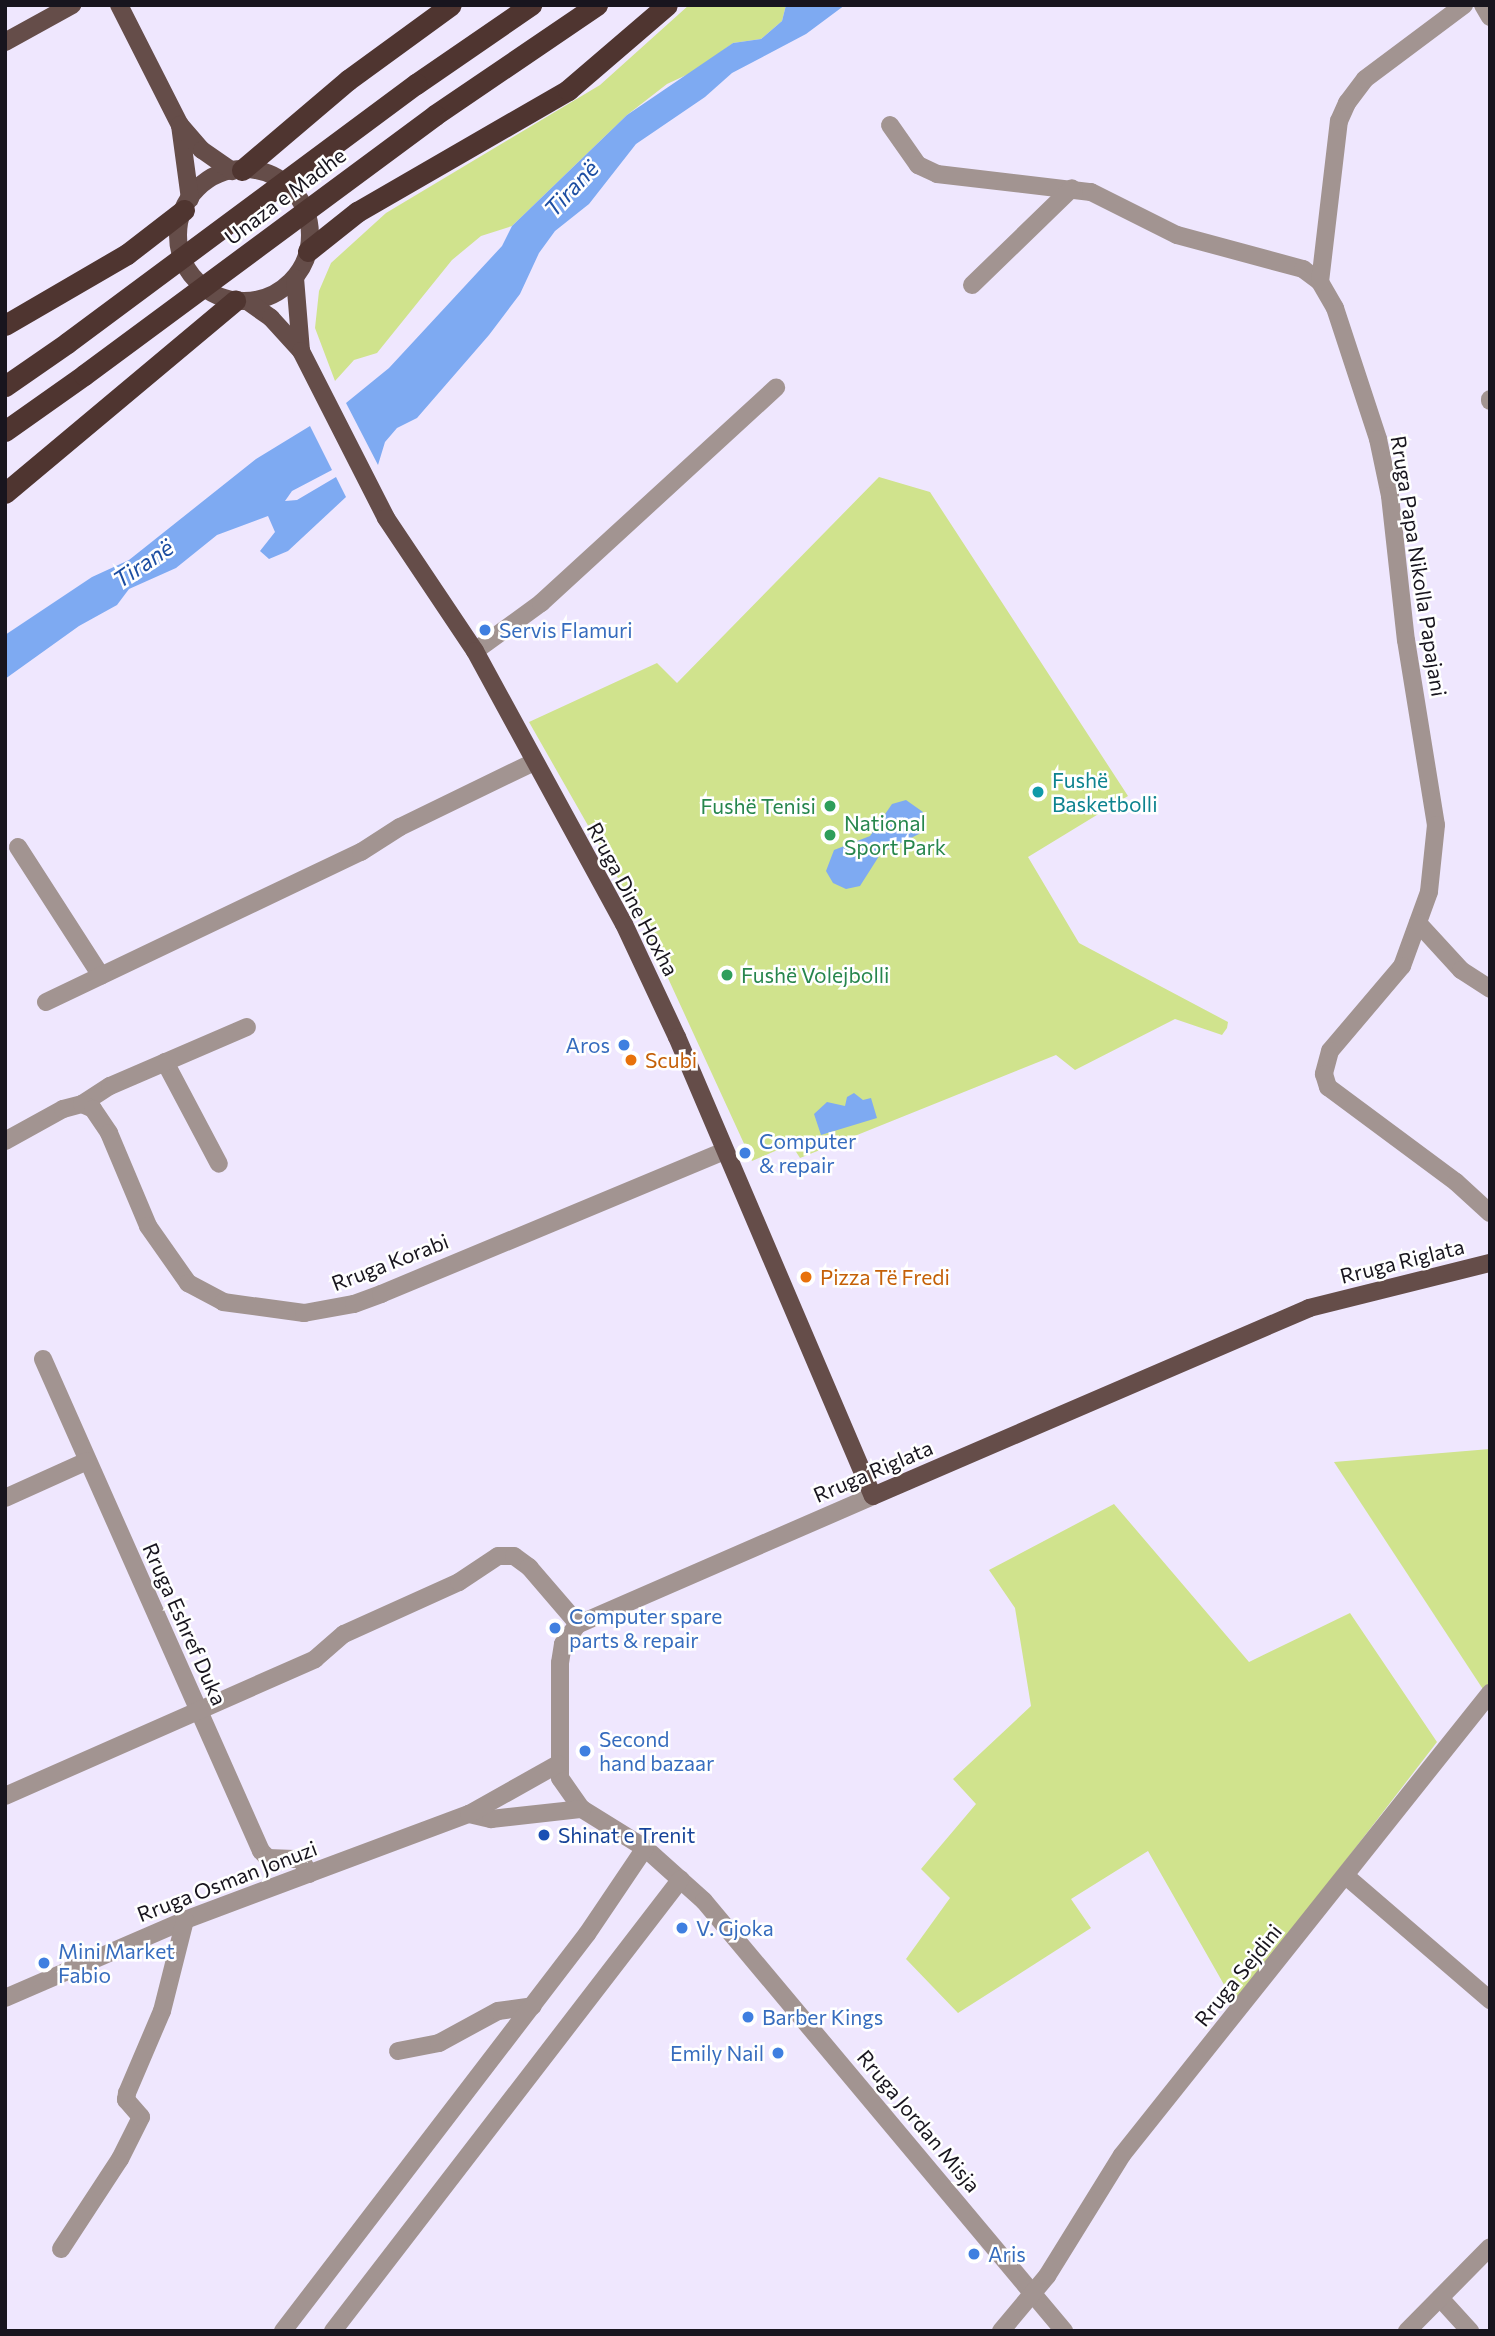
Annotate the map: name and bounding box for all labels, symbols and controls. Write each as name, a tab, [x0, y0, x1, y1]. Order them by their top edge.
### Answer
street label: Unaza e Madhe	[220, 142, 350, 250]
water label: Tiranë	[538, 154, 604, 222]
street label: Rruga Papa Nikolla Papajani	[1386, 434, 1452, 698]
water label: Tiranë	[108, 533, 178, 593]
place label: Servis Flamuri	[499, 617, 633, 643]
marker: Servis Flamuri	[477, 622, 493, 638]
place label: Fushë Basketbolli	[1052, 767, 1158, 817]
marker: Fushë Basketbolli	[1030, 784, 1046, 800]
place label: Fushë Tenisi	[701, 793, 816, 819]
marker: Fushë Tenisi	[822, 798, 838, 814]
place label: National Sport Park	[844, 810, 946, 860]
street label: Rruga Dine Hoxha	[582, 818, 684, 980]
marker: National Sport Park	[822, 827, 838, 843]
place label: Fushë Volejbolli	[741, 962, 889, 988]
marker: Fushë Volejbolli	[719, 967, 735, 983]
place label: Aros	[566, 1032, 610, 1058]
marker: Aros	[616, 1037, 632, 1053]
place label: Scubi	[645, 1047, 697, 1073]
marker: Scubi	[623, 1052, 639, 1068]
place label: Computer & repair	[759, 1128, 856, 1178]
marker: Computer & repair	[737, 1145, 753, 1161]
street label: Rruga Korabi	[328, 1228, 452, 1296]
street label: Rruga Riglata	[1337, 1233, 1467, 1289]
place label: Pizza Të Fredi	[820, 1264, 950, 1290]
marker: Pizza Të Fredi	[798, 1269, 814, 1285]
street label: Rruga Riglata	[810, 1435, 936, 1507]
street label: Rruga Eshref Duka	[138, 1539, 232, 1709]
place label: Computer spare parts & repair	[569, 1603, 722, 1653]
marker: Computer spare parts & repair	[547, 1620, 563, 1636]
place label: Second hand bazaar	[599, 1726, 714, 1776]
marker: Second hand bazaar	[577, 1743, 593, 1759]
place label: Shinat e Trenit	[558, 1822, 695, 1848]
marker: Shinat e Trenit	[536, 1827, 552, 1843]
street label: Rruga Osman Jonuzi	[133, 1835, 321, 1927]
place label: V. Gjoka	[696, 1915, 774, 1941]
street label: Rruga Sejdini	[1189, 1919, 1287, 2031]
marker: V. Gjoka	[674, 1920, 690, 1936]
place label: Mini Market Fabio	[58, 1938, 175, 1988]
marker: Mini Market Fabio	[36, 1955, 52, 1971]
place label: Barber Kings	[762, 2004, 883, 2030]
marker: Barber Kings	[740, 2009, 756, 2025]
place label: Emily Nail	[670, 2040, 764, 2066]
marker: Emily Nail	[770, 2045, 786, 2061]
street label: Rruga Jordan Misja	[852, 2045, 986, 2197]
place label: Aris	[988, 2241, 1026, 2267]
marker: Aris	[966, 2246, 982, 2262]

